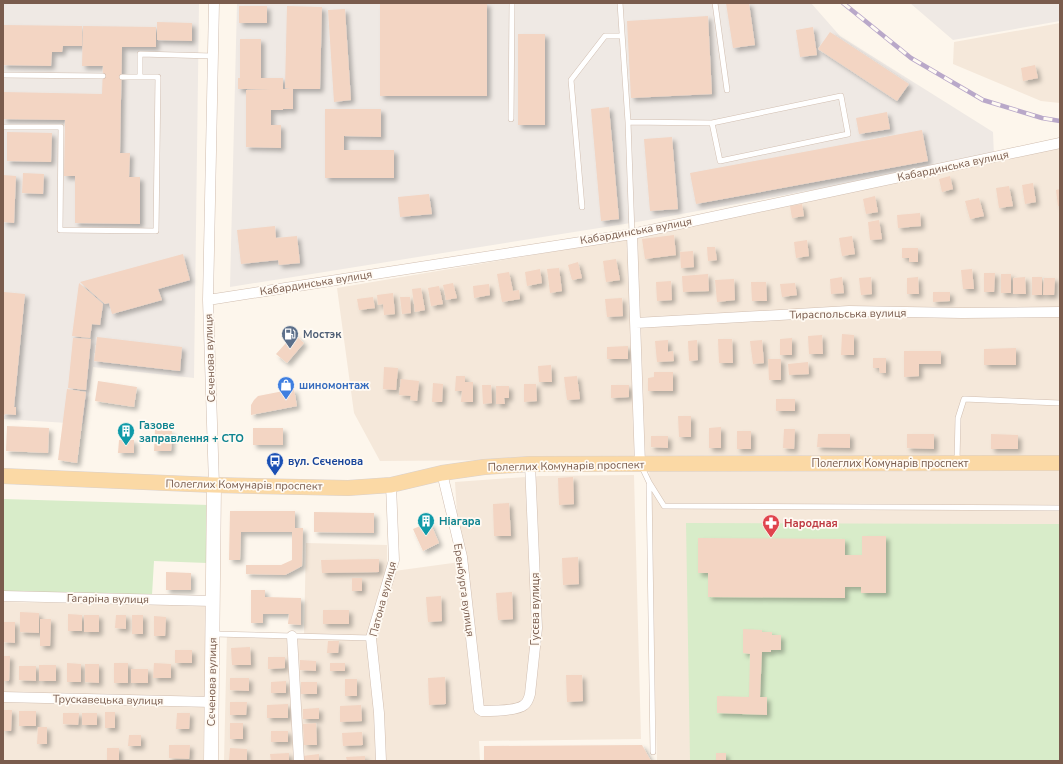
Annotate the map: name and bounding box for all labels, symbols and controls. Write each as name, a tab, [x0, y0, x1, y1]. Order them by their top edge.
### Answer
street label: Кабардинська вулиця	[896, 147, 1010, 185]
street label: Кабардинська вулиця	[579, 214, 693, 248]
street label: Кабардинська вулиця	[259, 267, 373, 299]
street label: Тираспольська вулиця	[789, 305, 907, 323]
street label: Сєченова вулиця	[201, 313, 219, 403]
fuel station icon: Мостэк	[280, 324, 300, 349]
place label: Мостэк	[303, 327, 342, 342]
shop icon: шиномонтаж	[276, 375, 296, 400]
place label: шиномонтаж	[299, 378, 370, 393]
place label: Газове заправлення + СТО	[139, 418, 244, 446]
building icon: Газове заправлення + СТО	[116, 421, 136, 446]
bus stop icon: вул. Сєченова	[265, 451, 285, 476]
place label: вул. Сєченова	[288, 454, 363, 469]
street label: Полеглих Комунарів проспект	[812, 456, 969, 471]
street label: Полеглих Комунарів проспект	[487, 457, 645, 475]
street label: Полеглих Комунарів проспект	[165, 476, 323, 494]
building icon: Ніагара	[416, 511, 436, 536]
pharmacy icon: Народная	[761, 513, 781, 538]
place label: Ніагара	[439, 514, 481, 529]
place label: Народная	[784, 516, 838, 531]
street label: Еренбурга вулиця	[450, 542, 478, 638]
street label: Патона вулиця	[366, 560, 400, 638]
street label: Гусєва вулиця	[528, 573, 543, 645]
street label: Гагаріна вулиця	[67, 591, 149, 607]
street label: Сєченова вулиця	[204, 637, 220, 727]
street label: Трускавецька вулиця	[53, 692, 163, 708]

